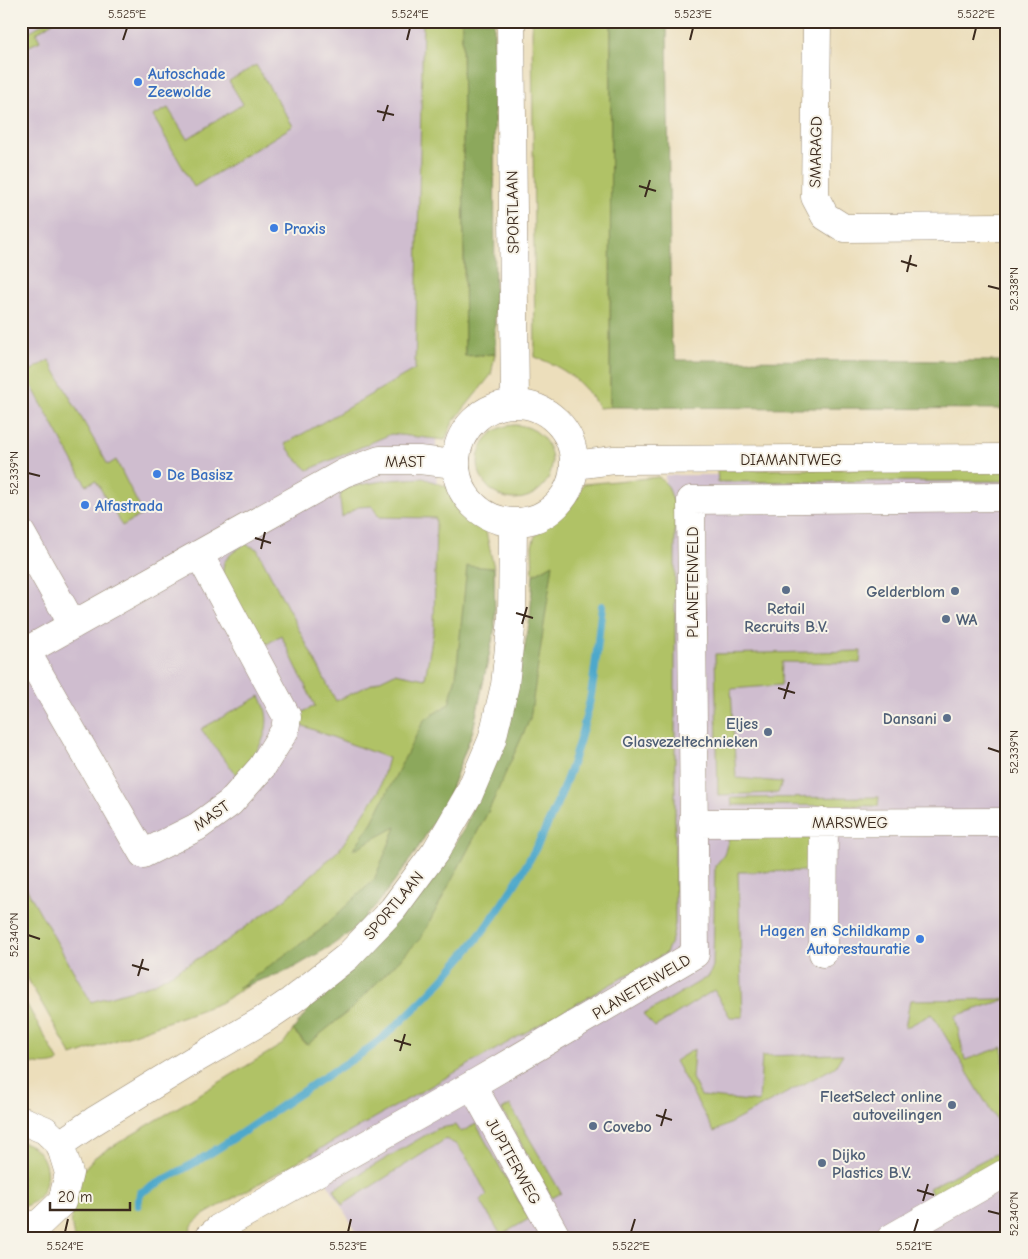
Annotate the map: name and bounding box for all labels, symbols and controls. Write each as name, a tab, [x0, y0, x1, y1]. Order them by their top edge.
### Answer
text: 5.525°E	[108, 7, 146, 21]
text: 5.524°E	[391, 7, 429, 21]
text: 5.523°E	[674, 7, 712, 21]
text: 5.522°E	[957, 7, 995, 21]
place label: Autoschade Zeewolde	[148, 65, 226, 101]
marker: Autoschade Zeewolde	[132, 76, 144, 88]
street label: SMARAGD	[806, 116, 826, 188]
street label: SPORTLAAN	[503, 170, 523, 254]
place label: Praxis	[284, 220, 326, 238]
marker: Praxis	[268, 222, 280, 234]
text: 52.338°N	[1007, 267, 1021, 311]
text: 52.339°N	[7, 451, 21, 495]
street label: DIAMANTWEG	[740, 451, 842, 469]
street label: MAST	[385, 453, 426, 471]
place label: De Basisz	[167, 466, 233, 484]
marker: De Basisz	[151, 468, 163, 480]
place label: Alfastrada	[95, 497, 163, 515]
marker: Alfastrada	[79, 499, 91, 511]
street label: PLANETENVELD	[684, 526, 702, 638]
place label: Gelderblom	[866, 583, 945, 601]
marker: Retail Recruits B.V.	[780, 584, 792, 596]
marker: Gelderblom	[949, 585, 961, 597]
place label: Retail Recruits B.V.	[744, 600, 828, 636]
place label: WA	[956, 611, 978, 629]
marker: WA	[940, 613, 952, 625]
place label: Dansani	[883, 710, 937, 728]
marker: Dansani	[941, 712, 953, 724]
place label: Eljes Glasvezeltechnieken	[622, 715, 758, 751]
marker: Eljes Glasvezeltechnieken	[762, 726, 774, 738]
text: 52.339°N	[1007, 730, 1021, 774]
street label: MAST	[190, 797, 234, 835]
street label: MARSWEG	[812, 814, 888, 832]
street label: SPORTLAAN	[360, 868, 427, 943]
text: 52.340°N	[7, 913, 21, 957]
place label: Hagen en Schildkamp Autorestauratie	[760, 922, 910, 958]
marker: Hagen en Schildkamp Autorestauratie	[914, 933, 926, 945]
street label: PLANETENVELD	[589, 950, 694, 1023]
place label: FleetSelect online autoveilingen	[820, 1088, 942, 1124]
marker: FleetSelect online autoveilingen	[946, 1099, 958, 1111]
street label: JUPITERWEG	[482, 1115, 544, 1208]
place label: Covebo	[603, 1118, 652, 1136]
marker: Covebo	[587, 1120, 599, 1132]
place label: Dijko Plastics B.V.	[832, 1146, 911, 1182]
marker: Dijko Plastics B.V.	[816, 1157, 828, 1169]
scale bar	[50, 1179, 130, 1211]
text: 20 m	[58, 1188, 92, 1206]
text: 52.340°N	[1007, 1192, 1021, 1236]
text: 5.524°E	[46, 1239, 84, 1253]
text: 5.523°E	[329, 1239, 367, 1253]
text: 5.522°E	[612, 1239, 650, 1253]
text: 5.521°E	[896, 1239, 932, 1253]

